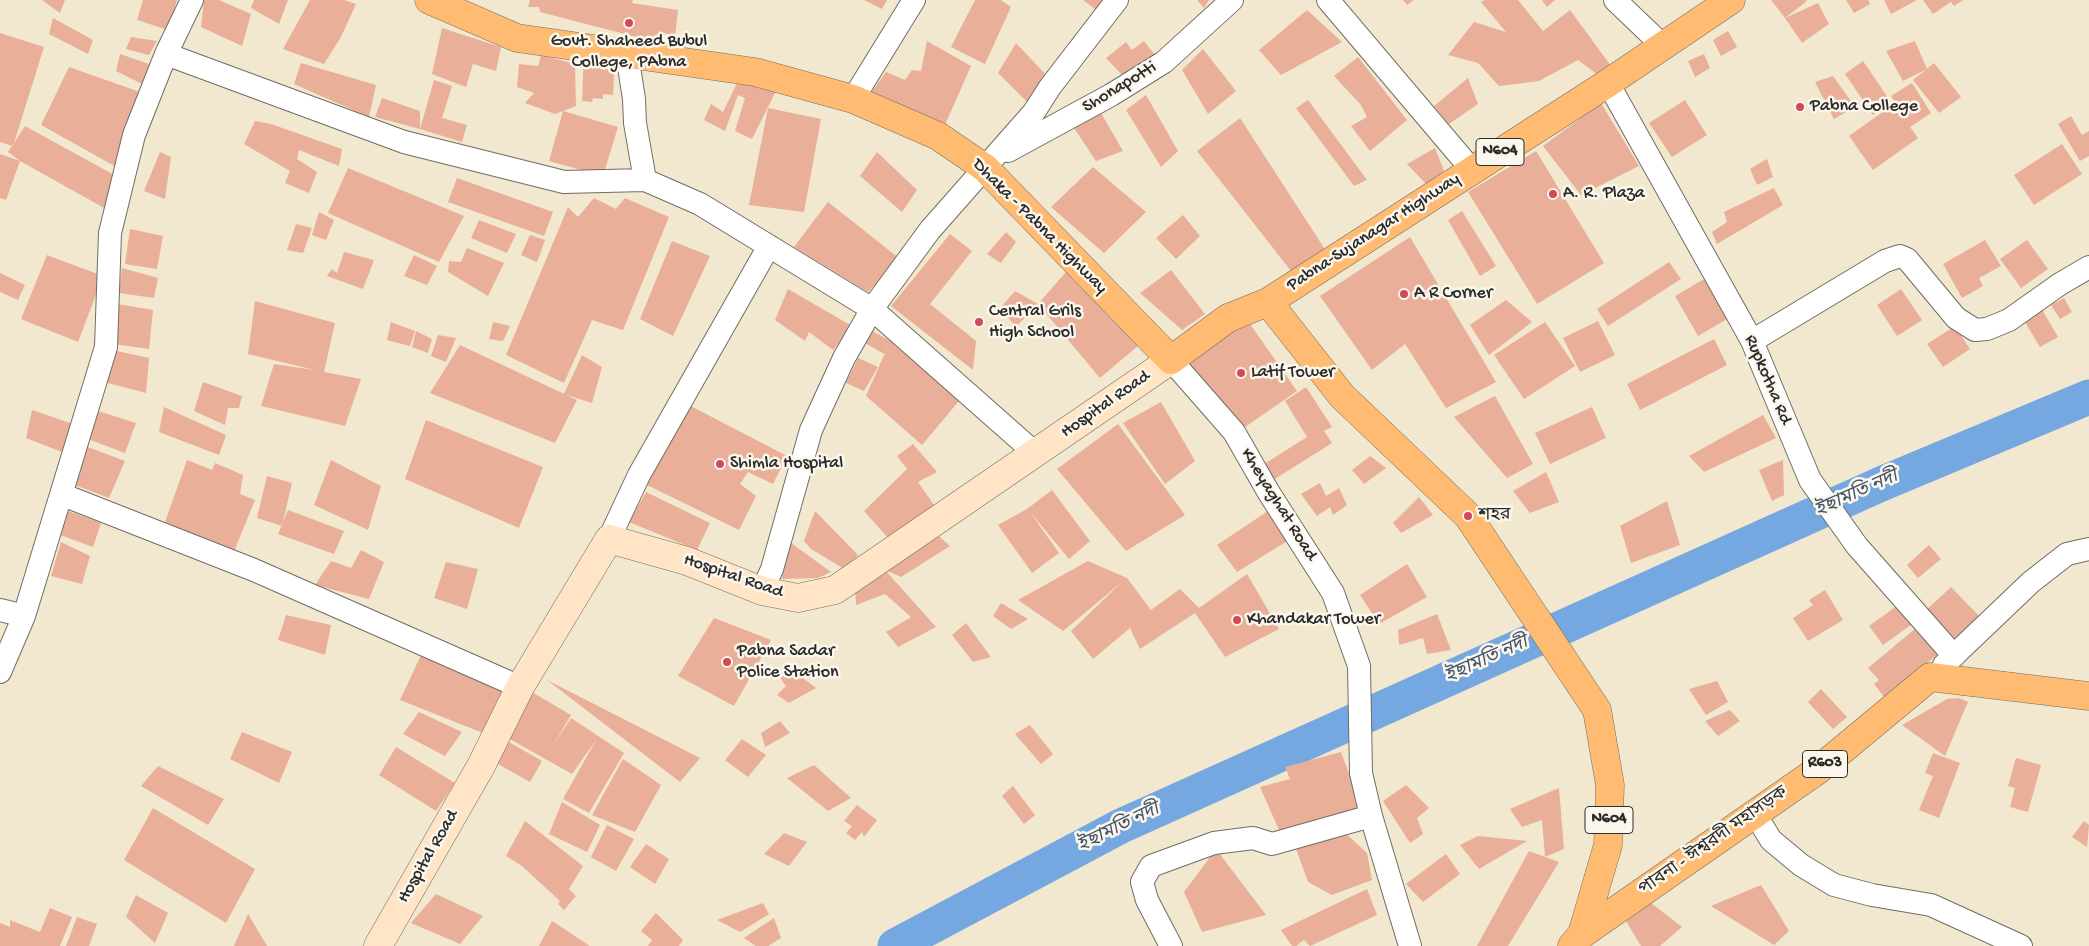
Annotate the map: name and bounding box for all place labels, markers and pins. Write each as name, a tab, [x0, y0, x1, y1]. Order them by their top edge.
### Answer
marker: Govt. Shaheed Bubul College, PAbna	[623, 17, 635, 29]
place label: Govt. Shaheed Bubul College, PAbna	[551, 31, 707, 74]
place label: Pabna College	[1810, 96, 1918, 118]
marker: Pabna College	[1794, 101, 1806, 113]
place label: A. R. Plaza	[1563, 183, 1645, 205]
marker: A. R. Plaza	[1547, 188, 1559, 200]
place label: A R Corner	[1414, 283, 1492, 305]
marker: A R Corner	[1398, 288, 1410, 300]
place label: Central Grils High School	[989, 301, 1081, 344]
marker: Central Grils High School	[973, 316, 985, 328]
place label: Latif Tower	[1251, 362, 1334, 384]
marker: Latif Tower	[1235, 367, 1247, 379]
place label: Shimla Hospital	[730, 453, 843, 475]
marker: Shimla Hospital	[714, 458, 726, 470]
place label: শহর	[1478, 505, 1511, 527]
marker: শহর	[1462, 510, 1474, 522]
place label: Khandakar Tower	[1247, 609, 1380, 631]
marker: Khandakar Tower	[1231, 614, 1243, 626]
place label: Pabna Sadar Police Station	[737, 641, 839, 684]
marker: Pabna Sadar Police Station	[721, 656, 733, 668]

